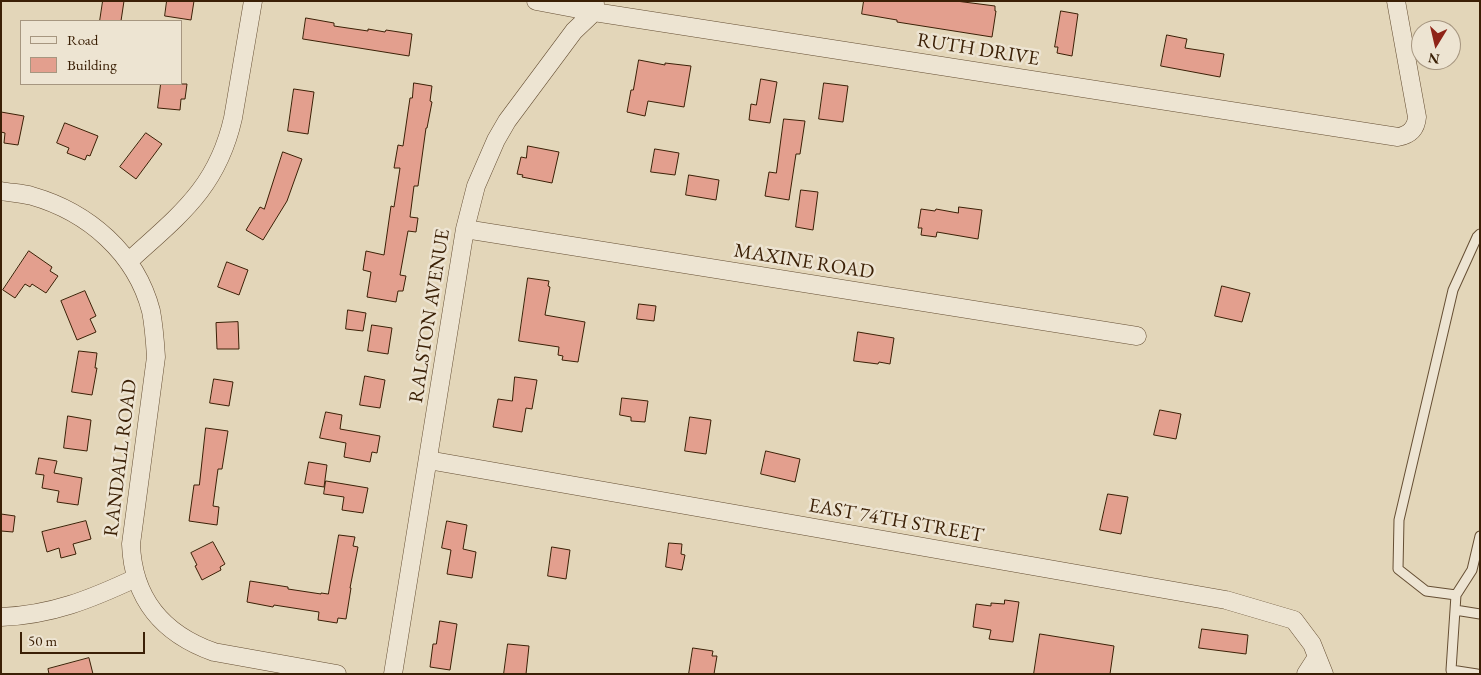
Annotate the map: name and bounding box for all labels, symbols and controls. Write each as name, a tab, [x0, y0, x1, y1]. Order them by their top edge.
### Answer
legend	[20, 20, 182, 85]
north arrow	[1411, 20, 1461, 70]
street label: RUTH DRIVE	[915, 28, 1041, 72]
text: Road	[67, 30, 98, 49]
text: N	[1427, 49, 1441, 69]
text: Building	[67, 55, 117, 74]
street label: RALSTON AVENUE	[404, 227, 456, 405]
street label: MAXINE ROAD	[732, 239, 876, 285]
street label: RANDALL ROAD	[99, 378, 143, 538]
street label: EAST 74TH STREET	[806, 494, 986, 548]
scale bar	[22, 622, 148, 654]
text: 50 m	[28, 631, 57, 650]

